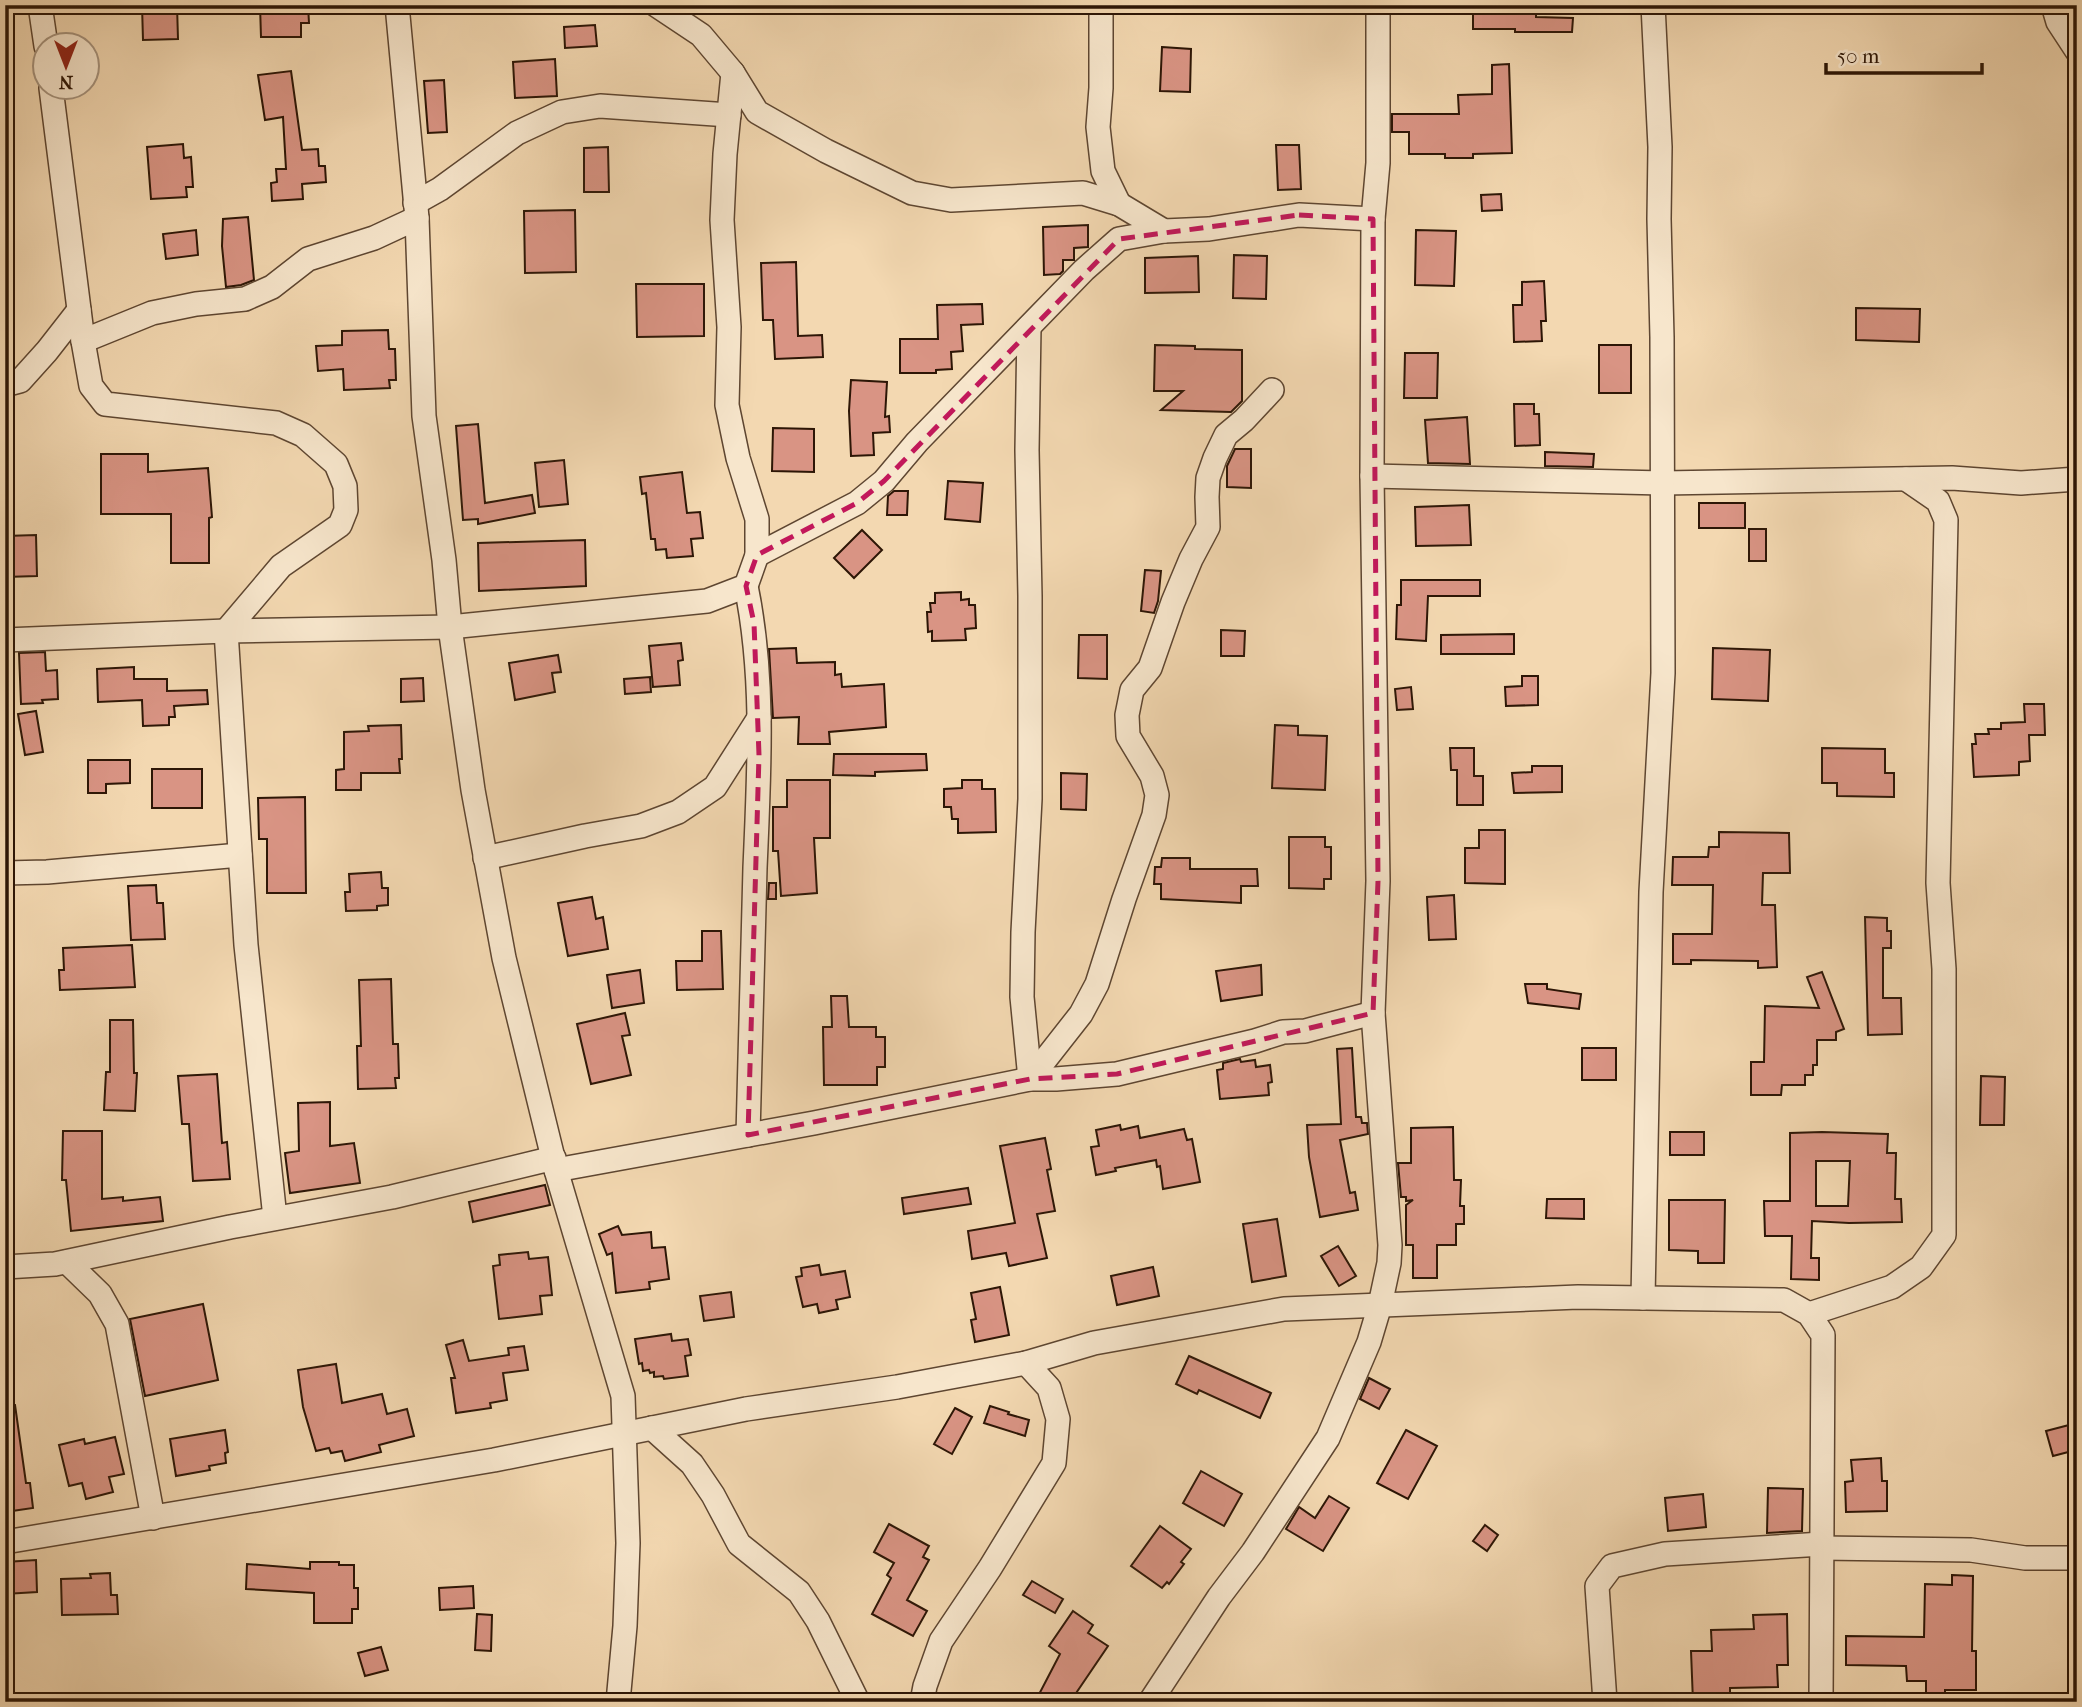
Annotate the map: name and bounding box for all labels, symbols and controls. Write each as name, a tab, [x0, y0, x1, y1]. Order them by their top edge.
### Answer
north arrow	[32, 32, 102, 102]
scale bar	[1826, 32, 1982, 76]
text: 50 m	[1837, 44, 1880, 68]
text: N	[58, 71, 73, 93]

